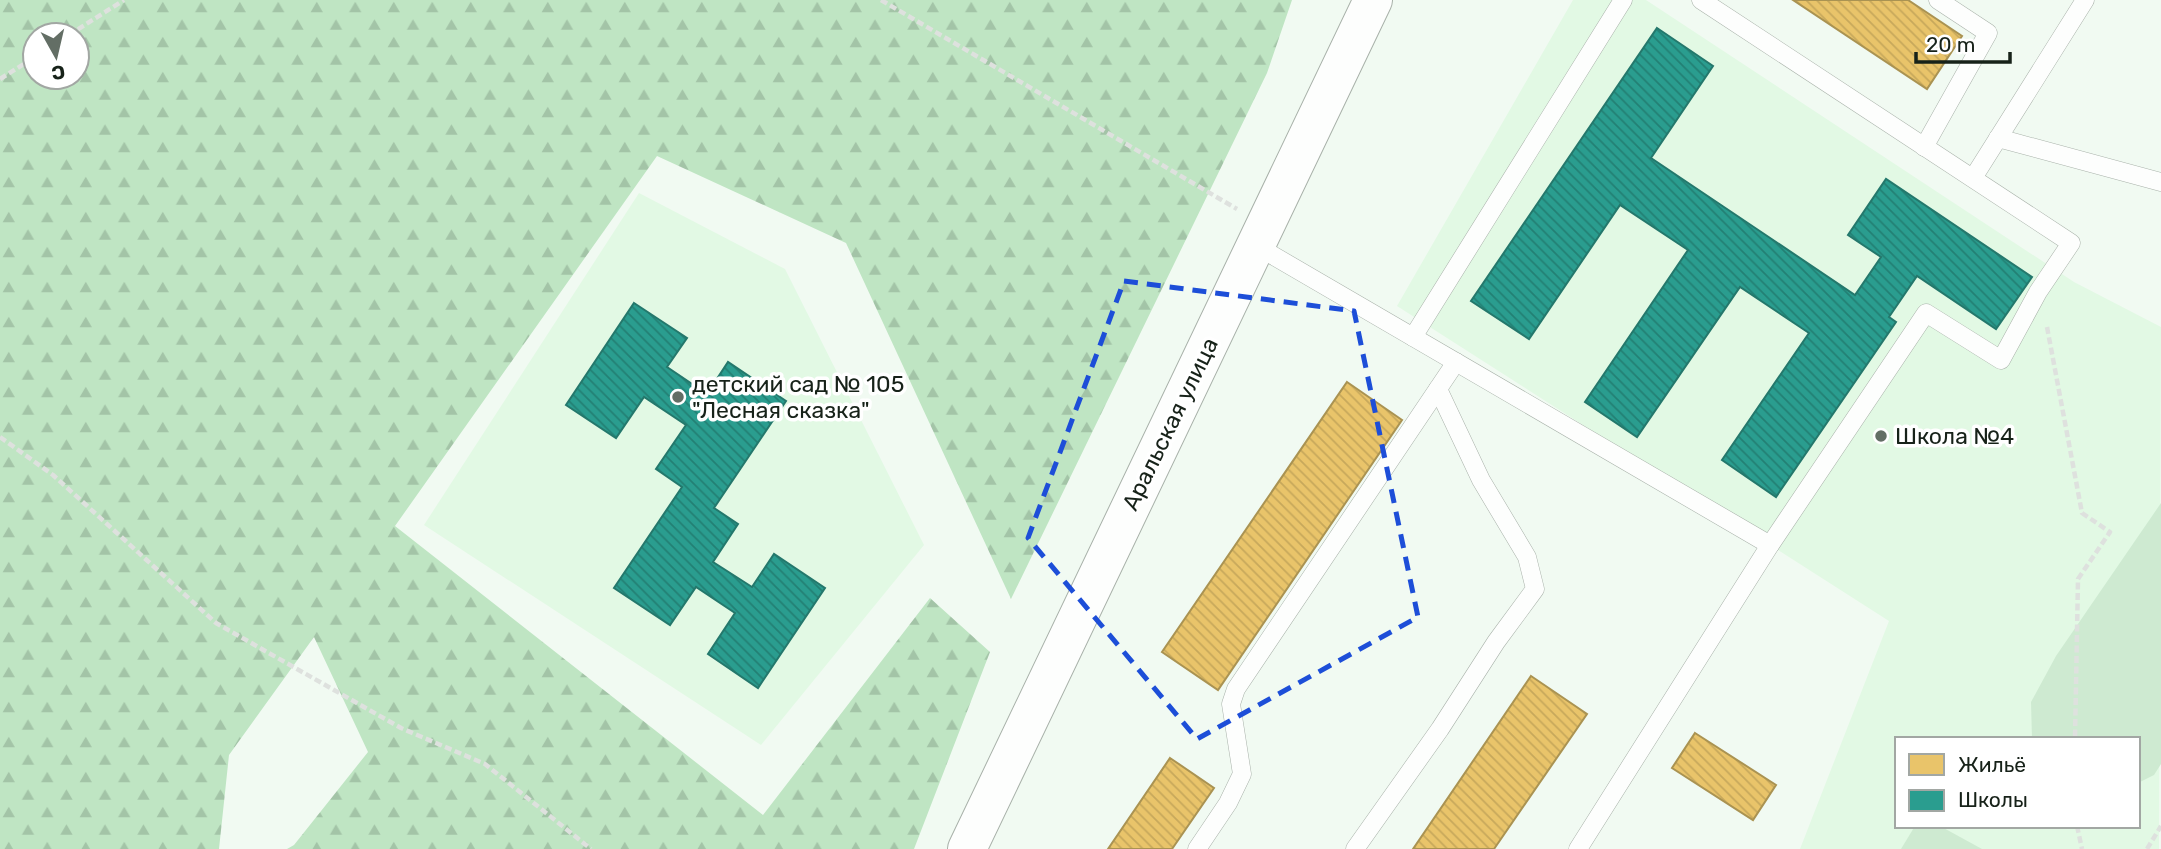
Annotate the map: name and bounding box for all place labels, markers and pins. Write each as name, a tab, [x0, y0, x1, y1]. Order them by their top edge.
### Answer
place label: детский сад № 105 "Лесная сказка"	[692, 370, 904, 424]
marker: детский сад № 105 "Лесная сказка"	[670, 389, 686, 405]
place label: Школа №4	[1895, 422, 2014, 450]
marker: Школа №4	[1873, 428, 1889, 444]

